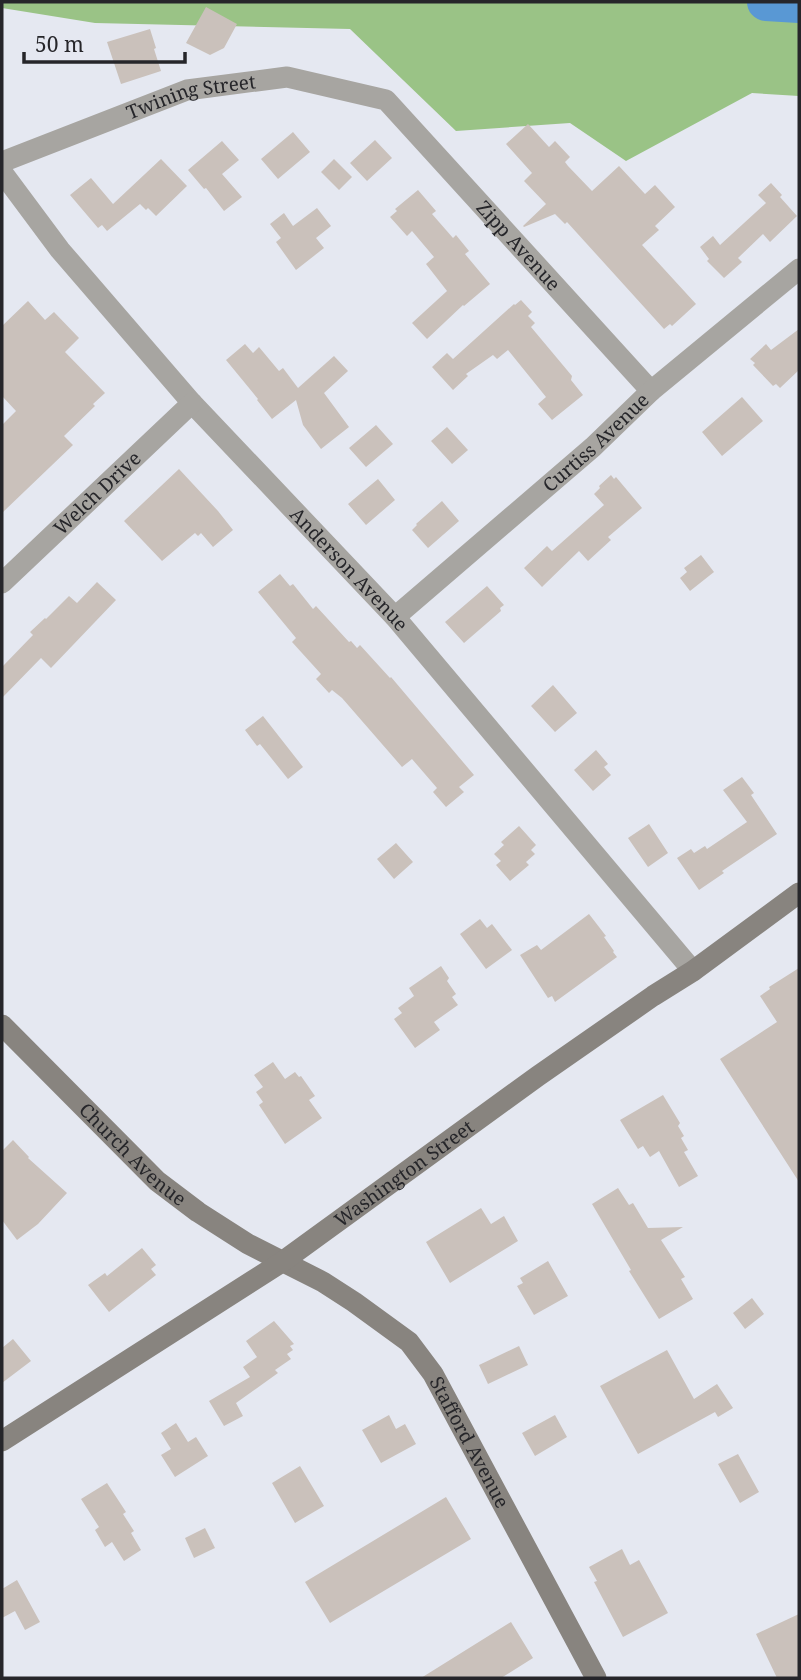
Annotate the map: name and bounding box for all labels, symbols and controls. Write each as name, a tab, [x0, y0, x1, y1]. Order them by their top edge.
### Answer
scale bar	[24, 21, 186, 65]
text: 50 m	[35, 30, 84, 58]
street label: Twining Street	[123, 68, 257, 125]
street label: Zipp Avenue	[471, 195, 567, 296]
street label: Curtiss Avenue	[537, 387, 654, 498]
street label: Welch Drive	[48, 445, 146, 541]
street label: Anderson Avenue	[285, 502, 414, 636]
street label: Church Avenue	[73, 1097, 192, 1212]
street label: Washington Street	[329, 1114, 479, 1233]
street label: Stafford Avenue	[424, 1372, 515, 1513]

